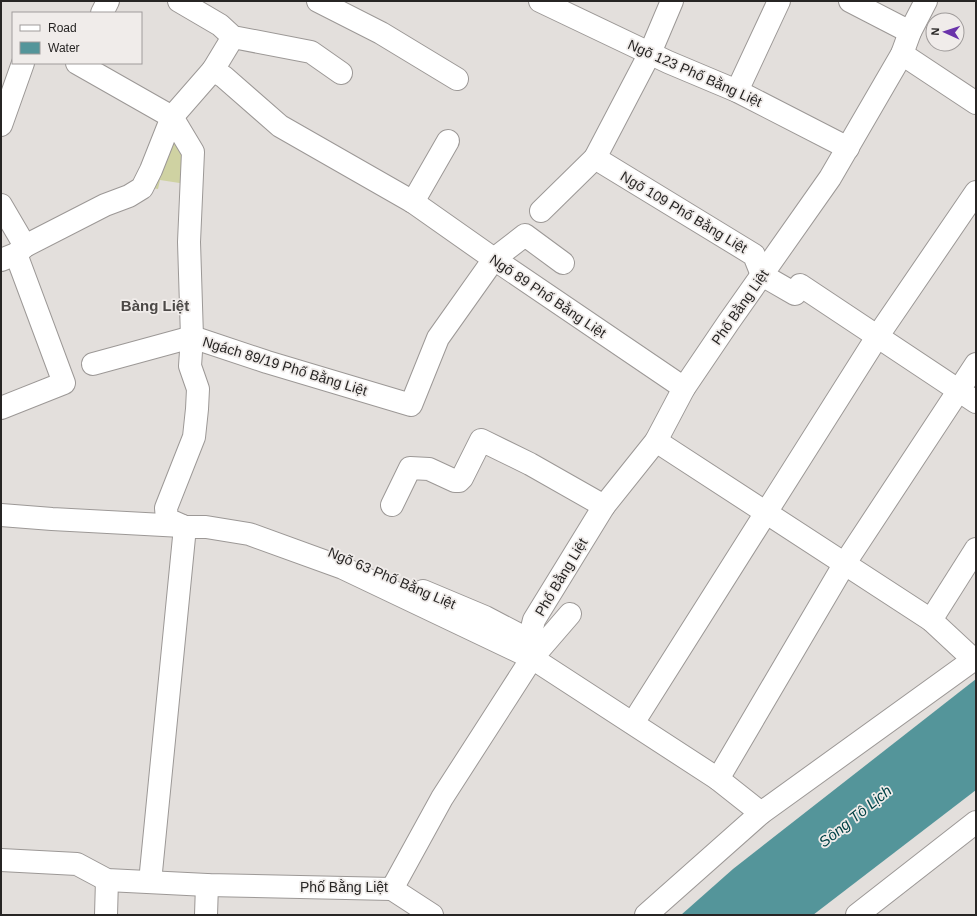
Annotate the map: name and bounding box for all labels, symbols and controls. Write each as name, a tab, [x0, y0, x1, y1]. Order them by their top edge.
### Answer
legend	[12, 12, 142, 64]
north arrow	[925, 12, 965, 52]
text: Road	[48, 21, 77, 35]
text: N	[929, 27, 941, 36]
street label: Ngõ 123 Phố Bằng Liệt	[626, 36, 764, 110]
text: Water	[48, 41, 80, 55]
street label: Ngõ 109 Phố Bằng Liệt	[618, 168, 750, 256]
street label: Ngõ 89 Phố Bằng Liệt	[487, 251, 609, 341]
street label: Phố Bằng Liệt	[708, 266, 772, 348]
district label: Bàng Liệt	[121, 297, 189, 314]
street label: Ngách 89/19 Phố Bằng Liệt	[201, 333, 369, 399]
street label: Phố Bằng Liệt	[531, 535, 591, 619]
street label: Ngõ 63 Phố Bằng Liệt	[326, 544, 458, 612]
water label: Sông Tô Lịch	[815, 782, 895, 850]
street label: Phố Bằng Liệt	[300, 879, 388, 895]

